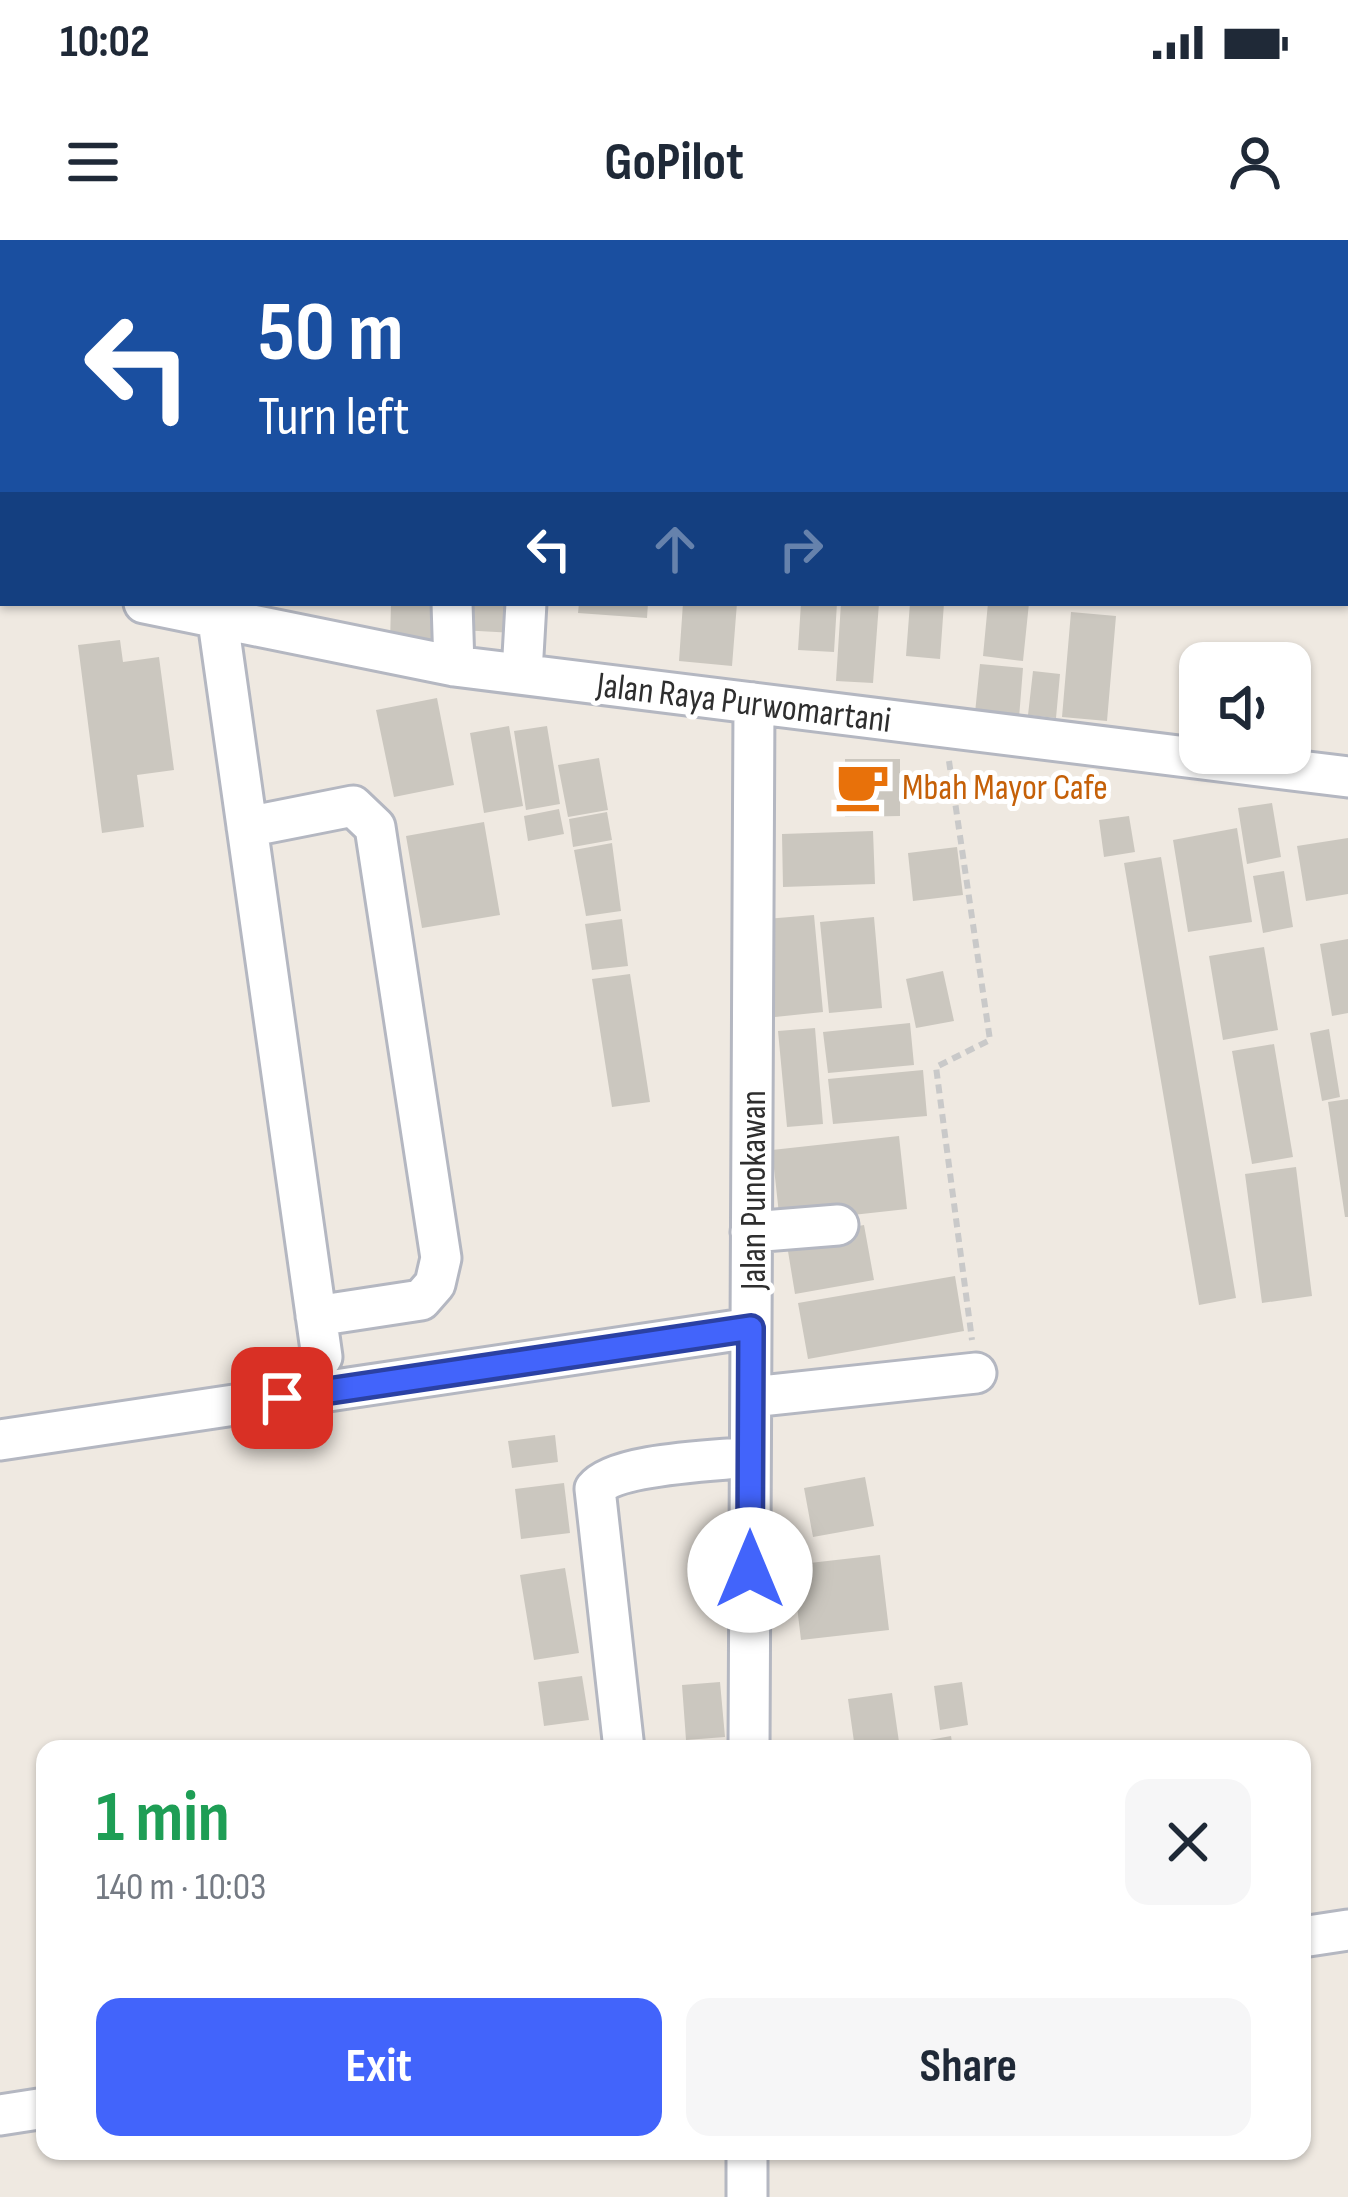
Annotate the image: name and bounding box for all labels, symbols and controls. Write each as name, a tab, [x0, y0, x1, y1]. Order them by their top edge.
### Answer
text: 10:02	[60, 15, 150, 70]
icon: menu	[60, 129, 126, 195]
icon: person	[1222, 129, 1288, 195]
text: GoPilot	[604, 130, 744, 195]
text: 50 m	[258, 283, 404, 384]
icon: left	[60, 288, 216, 444]
text: Turn left	[258, 385, 410, 450]
icon: left	[516, 516, 582, 582]
icon: ahead	[642, 516, 708, 582]
icon: right	[768, 516, 834, 582]
map controls	[1179, 642, 1311, 774]
button: sound	[1179, 642, 1311, 774]
street label: Jalan Raya Purwomartani	[593, 664, 893, 743]
cafe icon: Mbah Mayor Cafe	[833, 757, 891, 815]
place label: Mbah Mayor Cafe	[902, 767, 1108, 810]
street label: Jalan Punokawan	[733, 1090, 776, 1291]
pin	[231, 1347, 333, 1449]
icon: arrive	[249, 1365, 315, 1431]
position arrow	[687, 1507, 813, 1633]
text: 1 min	[96, 1775, 230, 1862]
button: close	[1125, 1779, 1251, 1905]
text: 140 m · 10:03	[96, 1864, 266, 1911]
button: Exit	[96, 1998, 662, 2136]
button: Share	[686, 1998, 1251, 2136]

